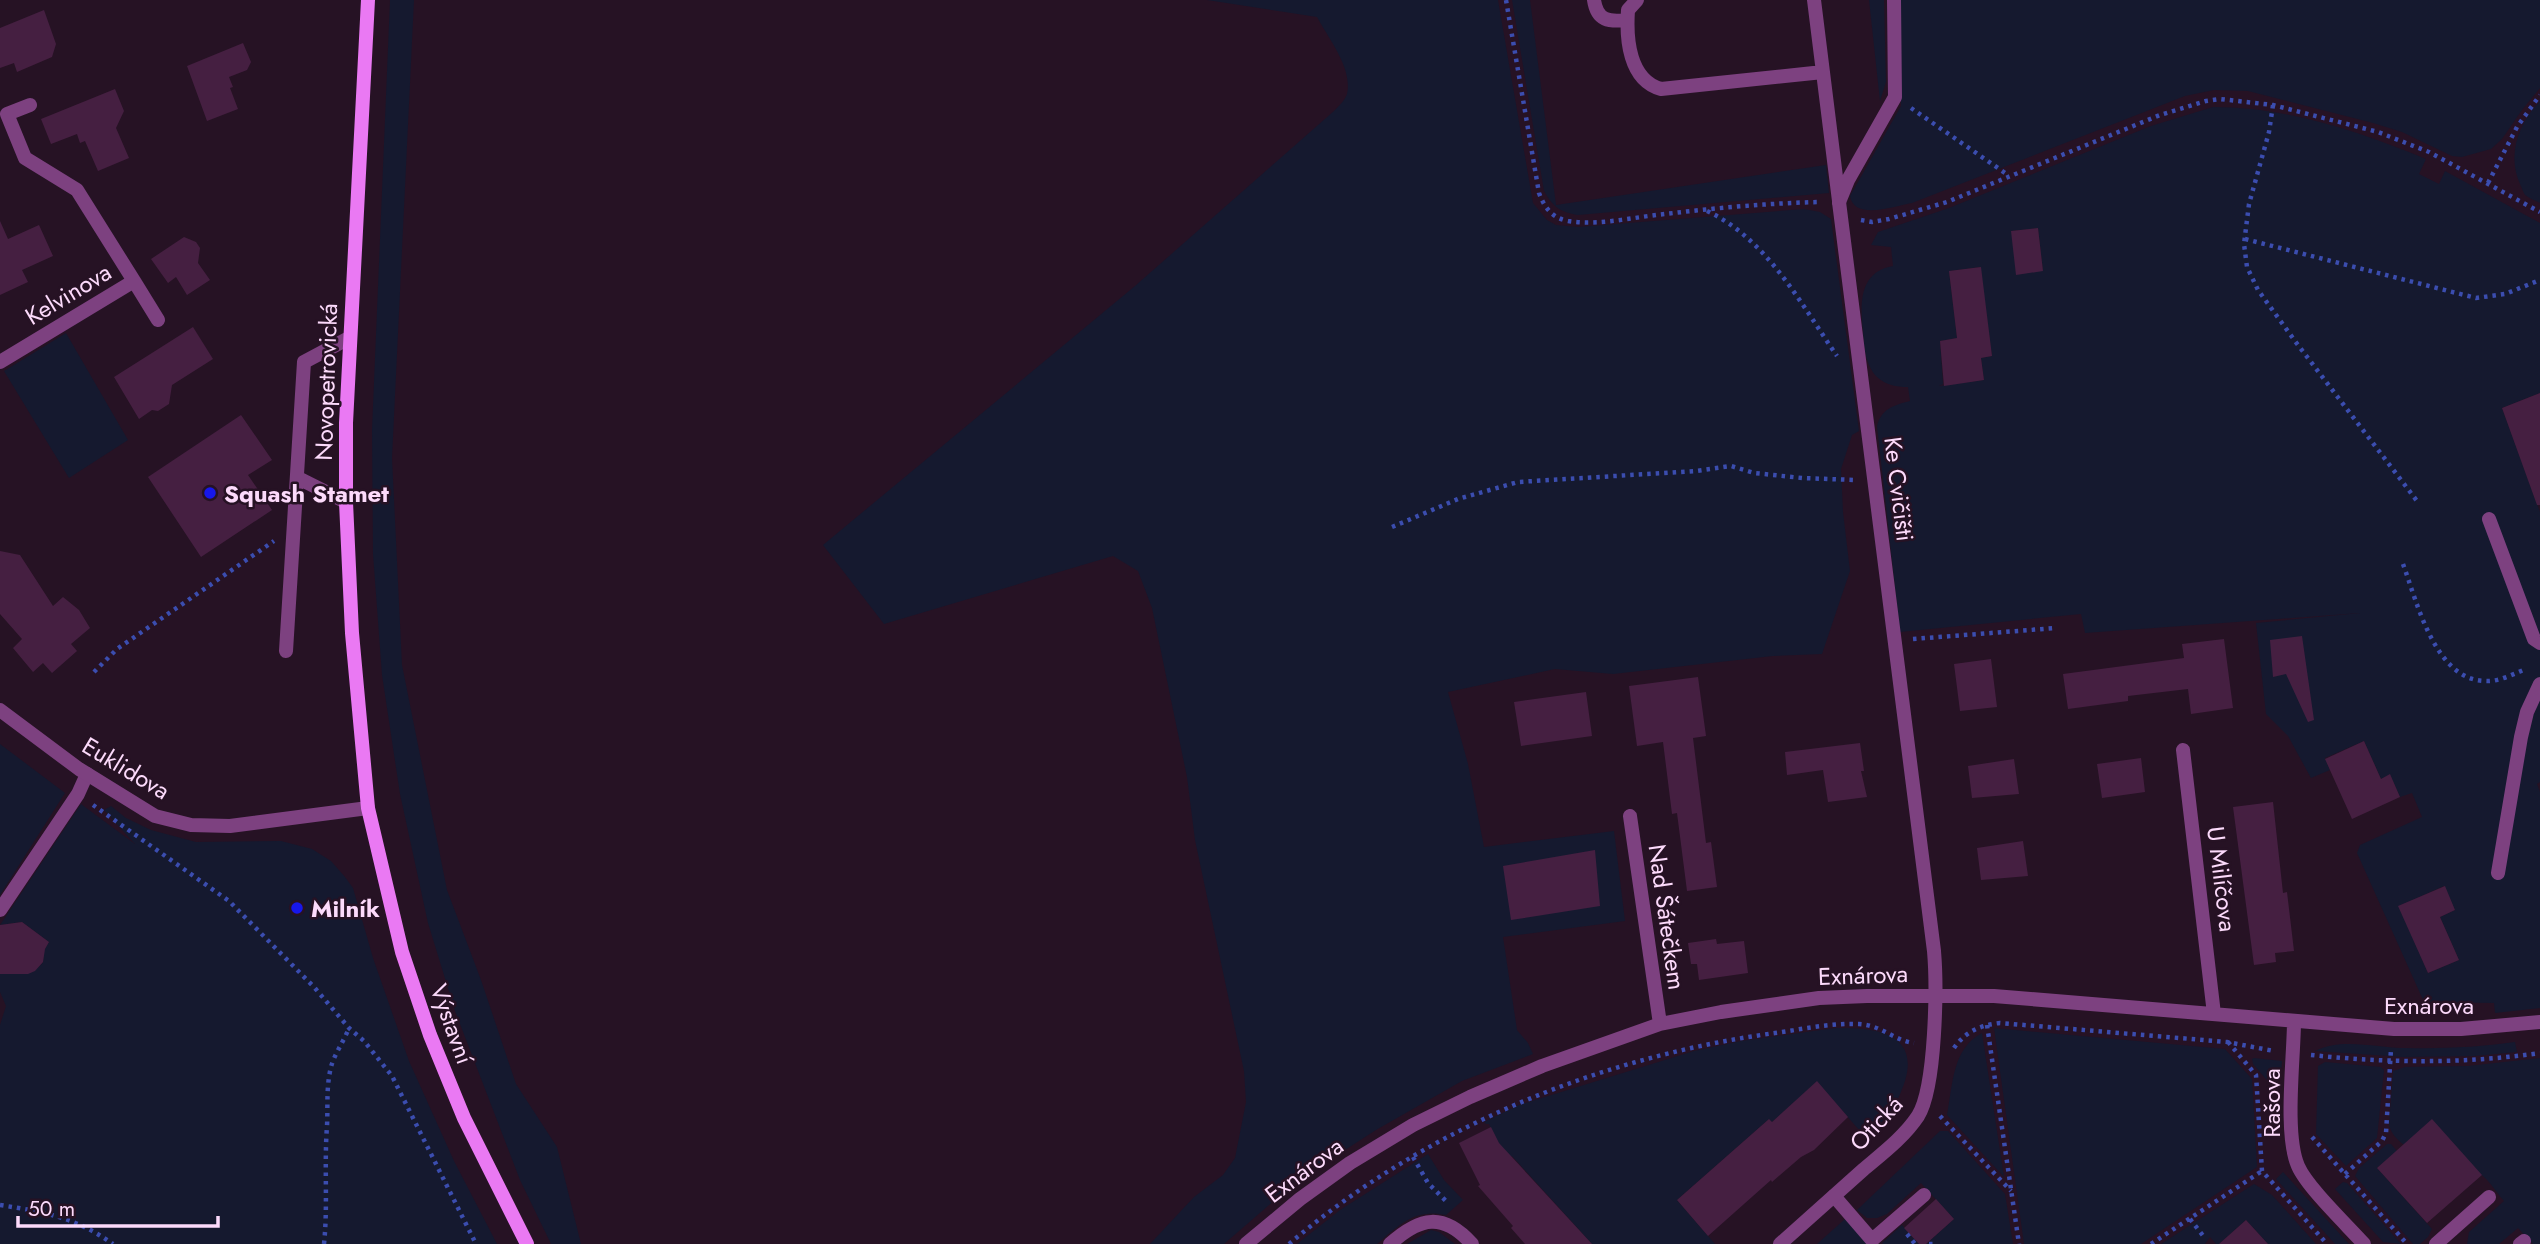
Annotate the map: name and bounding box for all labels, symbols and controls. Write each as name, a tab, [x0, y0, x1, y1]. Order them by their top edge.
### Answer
street label: Kelvinova	[18, 255, 118, 333]
street label: Novopetrovická	[306, 303, 346, 461]
street label: Ke Cvičišti	[1875, 435, 1923, 543]
place label: Squash Stamet	[224, 476, 389, 511]
marker: Squash Stamet	[202, 485, 218, 501]
street label: Euklidova	[76, 728, 176, 808]
street label: U Milíčova	[2198, 824, 2246, 934]
street label: Nad Šátečkem	[1639, 842, 1695, 992]
place label: Milník	[311, 891, 380, 926]
marker: Milník	[289, 900, 305, 916]
street label: Exnárova	[1817, 956, 1909, 994]
street label: Výstavní	[421, 979, 483, 1070]
street label: Exnárova	[2384, 988, 2474, 1023]
street label: Rašova	[2254, 1068, 2289, 1138]
street label: Otická	[1841, 1087, 1911, 1159]
street label: Exnárova	[1257, 1129, 1351, 1211]
scale bar	[18, 1184, 217, 1228]
text: 50 m	[28, 1194, 75, 1224]

